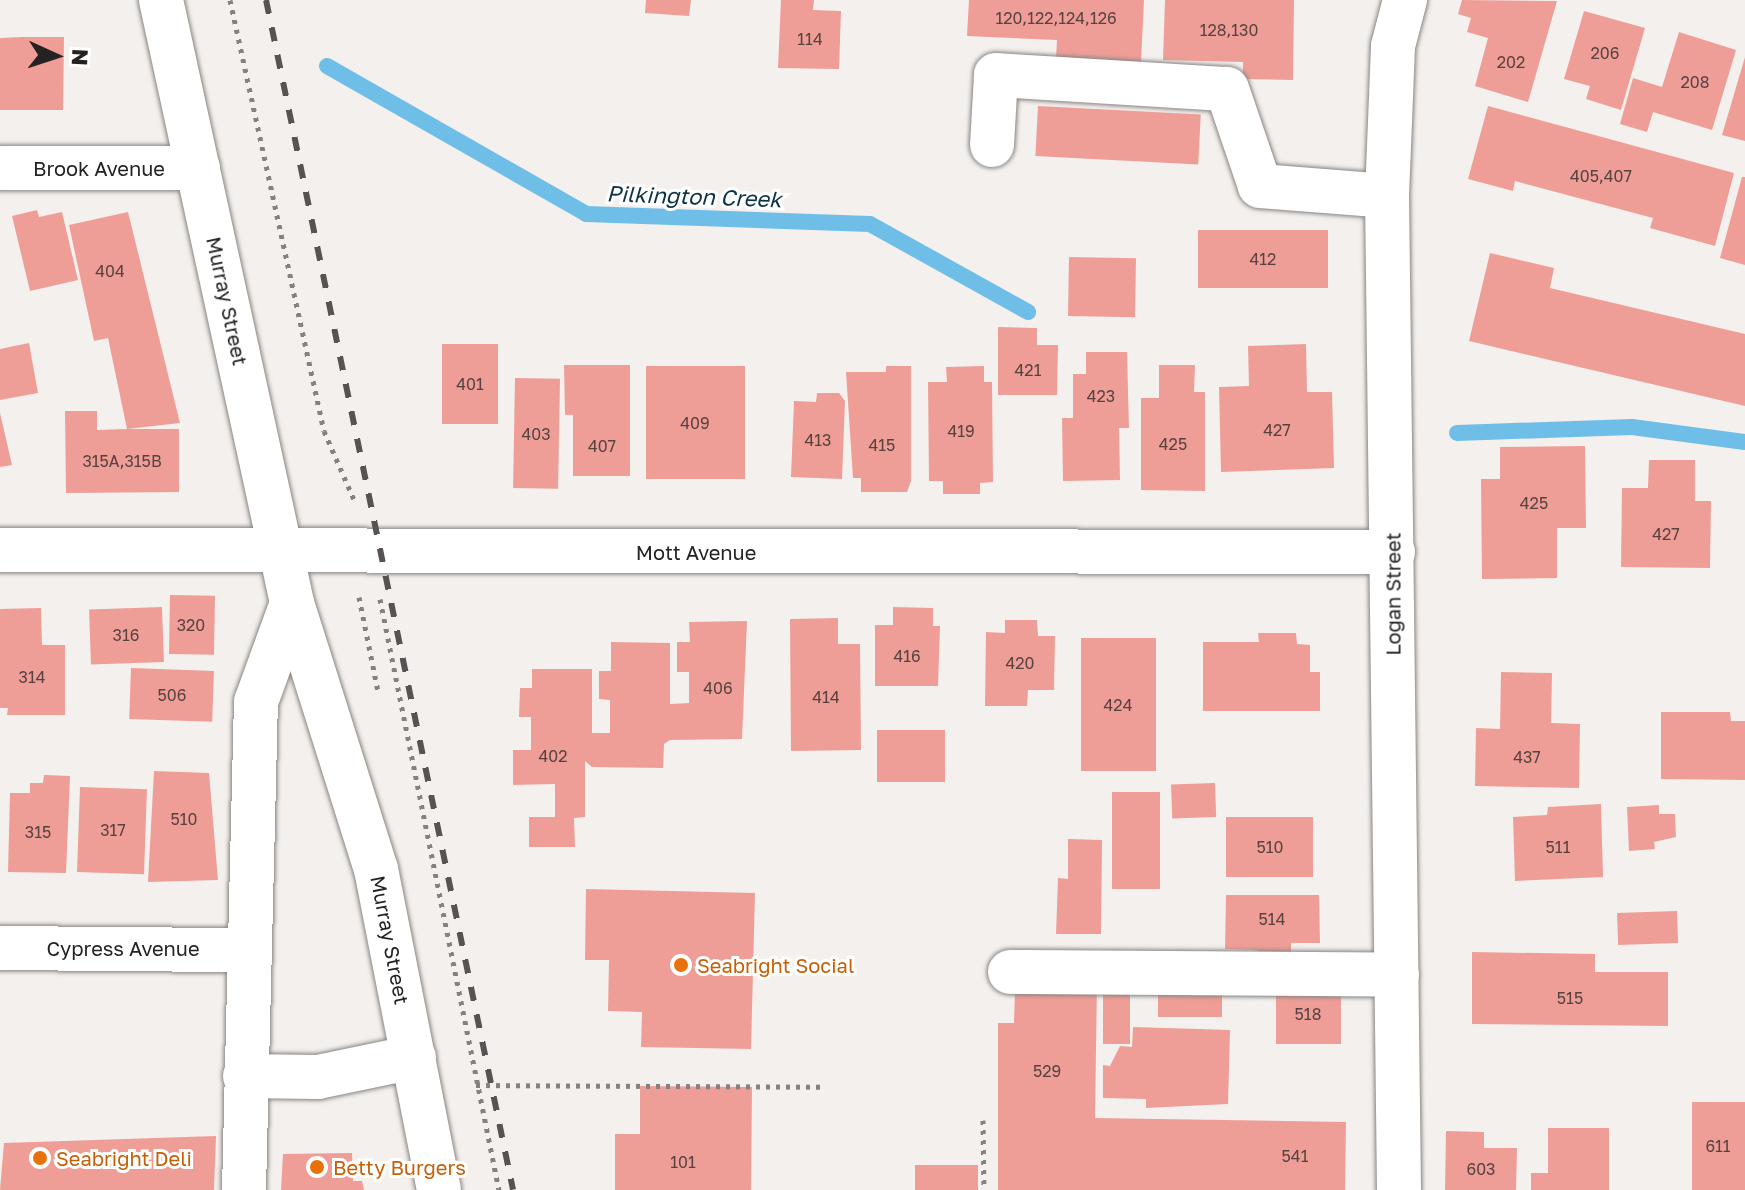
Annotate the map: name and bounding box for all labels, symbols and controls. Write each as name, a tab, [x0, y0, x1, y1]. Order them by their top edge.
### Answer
house number: 120,122,124,126	[995, 8, 1117, 28]
north arrow	[16, 16, 96, 96]
house number: 128,130	[1200, 20, 1258, 40]
house number: 114	[797, 29, 823, 49]
house number: 206	[1591, 43, 1619, 63]
text: N	[67, 48, 94, 66]
house number: 202	[1497, 52, 1525, 72]
house number: 208	[1681, 72, 1709, 92]
street label: Brook Avenue	[33, 156, 165, 180]
house number: 405,407	[1570, 166, 1632, 186]
water label: Pilkington Creek	[606, 180, 782, 212]
street label: Murray Street	[202, 234, 252, 368]
house number: 412	[1250, 249, 1276, 269]
house number: 404	[95, 261, 125, 281]
house number: 421	[1015, 360, 1041, 380]
house number: 401	[456, 374, 484, 394]
house number: 423	[1087, 386, 1115, 406]
house number: 409	[680, 413, 710, 433]
house number: 427	[1263, 420, 1291, 440]
house number: 419	[947, 421, 975, 441]
house number: 403	[521, 424, 551, 444]
house number: 413	[805, 430, 831, 450]
house number: 425	[1159, 434, 1187, 454]
house number: 415	[869, 435, 895, 455]
house number: 407	[588, 436, 616, 456]
house number: 315A,315B	[82, 451, 162, 471]
house number: 425	[1520, 493, 1548, 513]
house number: 427	[1652, 524, 1680, 544]
street label: Logan Street	[1381, 532, 1405, 656]
street label: Mott Avenue	[636, 540, 756, 564]
house number: 320	[177, 615, 205, 635]
house number: 316	[113, 625, 139, 645]
house number: 416	[893, 646, 921, 666]
house number: 420	[1006, 653, 1034, 673]
house number: 314	[19, 667, 45, 687]
house number: 406	[703, 678, 733, 698]
house number: 506	[158, 685, 186, 705]
house number: 414	[812, 687, 840, 707]
house number: 424	[1104, 695, 1132, 715]
house number: 402	[539, 746, 567, 766]
house number: 437	[1513, 747, 1541, 767]
house number: 510	[171, 809, 197, 829]
house number: 317	[100, 820, 126, 840]
house number: 315	[25, 822, 51, 842]
house number: 510	[1257, 837, 1283, 857]
house number: 511	[1546, 837, 1570, 857]
street label: Murray Street	[366, 873, 414, 1007]
house number: 514	[1259, 909, 1285, 929]
street label: Cypress Avenue	[46, 936, 200, 960]
place label: Seabright Social	[697, 953, 854, 977]
marker: Seabright Social	[672, 956, 690, 974]
house number: 515	[1557, 988, 1583, 1008]
house number: 518	[1295, 1004, 1321, 1024]
house number: 529	[1033, 1061, 1061, 1081]
house number: 611	[1705, 1136, 1731, 1156]
place label: Seabright Deli	[56, 1146, 192, 1170]
house number: 541	[1282, 1146, 1308, 1166]
marker: Seabright Deli	[31, 1149, 49, 1167]
house number: 101	[670, 1152, 696, 1172]
place label: Betty Burgers	[333, 1155, 466, 1179]
marker: Betty Burgers	[308, 1158, 326, 1176]
house number: 603	[1467, 1159, 1495, 1179]

